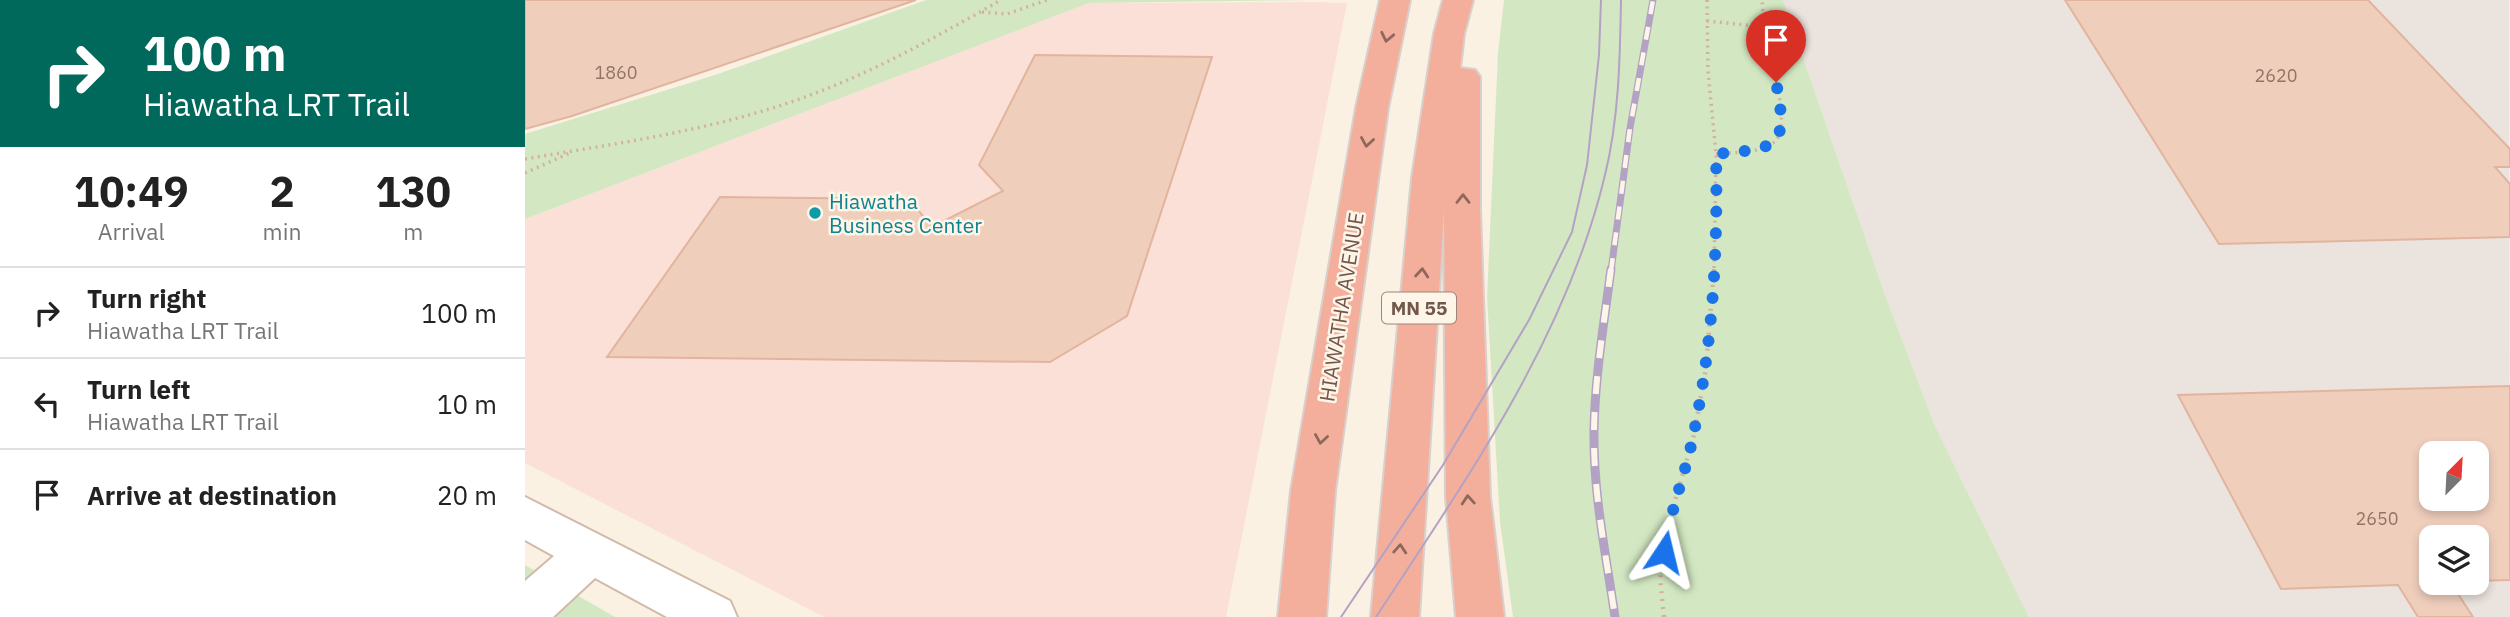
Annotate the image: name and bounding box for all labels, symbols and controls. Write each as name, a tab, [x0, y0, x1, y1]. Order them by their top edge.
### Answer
pin	[1746, 10, 1806, 82]
text: 100 m	[143, 21, 287, 84]
icon: arrive	[1757, 21, 1795, 59]
icon: right	[28, 28, 119, 119]
one-way arrow	[1381, 31, 1396, 43]
house number: 1860	[594, 61, 638, 84]
house number: 2620	[2254, 64, 2298, 87]
text: Hiawatha LRT Trail	[143, 83, 410, 125]
one-way arrow	[1359, 136, 1374, 148]
text: 10:49	[74, 164, 189, 219]
text: 2	[269, 164, 295, 219]
text: 130	[375, 164, 451, 219]
place label: Hiawatha Business Center	[829, 187, 982, 239]
one-way arrow	[1455, 194, 1471, 204]
marker: Hiawatha Business Center	[807, 205, 823, 221]
street label: HIAWATHA AVENUE	[1312, 210, 1370, 404]
text: Arrival	[98, 216, 165, 246]
text: min	[263, 216, 301, 246]
text: m	[403, 216, 423, 246]
one-way arrow	[1414, 267, 1429, 278]
text: Turn right	[87, 281, 206, 315]
road number: MN 55	[1382, 292, 1456, 324]
icon: right	[28, 294, 66, 332]
text: 100 m	[421, 296, 497, 330]
text: Hiawatha LRT Trail	[87, 315, 279, 345]
text: Turn left	[87, 372, 190, 406]
icon: left	[28, 385, 66, 423]
text: 10 m	[437, 387, 497, 421]
text: Hiawatha LRT Trail	[87, 406, 279, 436]
one-way arrow	[1314, 434, 1329, 445]
north arrow	[2419, 441, 2489, 511]
map controls	[2419, 441, 2489, 595]
icon: arrive	[28, 476, 66, 514]
text: Arrive at destination	[87, 478, 337, 512]
text: 20 m	[437, 478, 497, 512]
one-way arrow	[1461, 495, 1476, 506]
house number: 2650	[2355, 507, 2399, 530]
position arrow	[1627, 515, 1701, 589]
button: layers	[2419, 525, 2489, 595]
one-way arrow	[1392, 543, 1407, 554]

